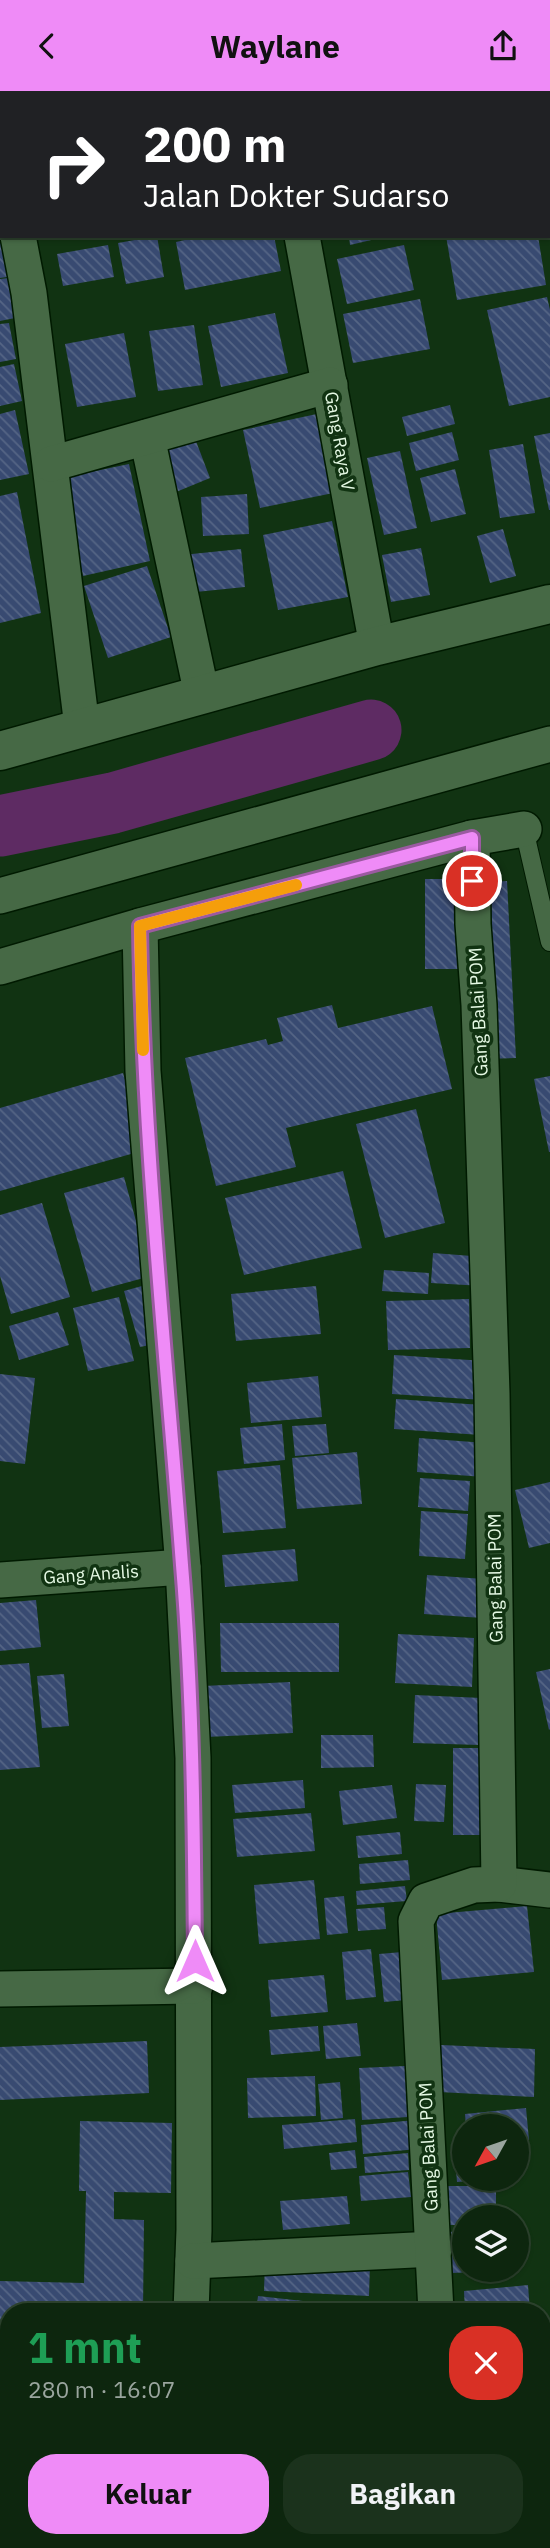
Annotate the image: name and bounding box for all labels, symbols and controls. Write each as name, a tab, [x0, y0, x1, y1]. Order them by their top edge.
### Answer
text: Waylane	[210, 25, 340, 67]
icon: back	[28, 27, 66, 65]
icon: share	[484, 27, 522, 65]
text: 200 m	[143, 112, 287, 175]
icon: right	[28, 119, 119, 210]
text: Jalan Dokter Sudarso	[143, 174, 450, 216]
street label: Gang Raya V	[320, 390, 360, 493]
pin	[442, 851, 502, 911]
icon: arrive	[453, 862, 491, 900]
street label: Gang Balai POM	[463, 947, 493, 1077]
street label: Gang Balai POM	[482, 1513, 508, 1643]
street label: Gang Analis	[42, 1559, 140, 1589]
position arrow	[158, 1924, 232, 1998]
street label: Gang Balai POM	[413, 2082, 443, 2212]
north arrow	[452, 2114, 528, 2191]
map controls	[452, 2114, 529, 2282]
button: layers	[452, 2205, 529, 2282]
text: 1 mnt	[28, 2320, 142, 2375]
button: close	[449, 2326, 523, 2400]
text: 280 m · 16:07	[28, 2374, 175, 2404]
button: Keluar	[28, 2454, 269, 2534]
button: Bagikan	[283, 2454, 523, 2534]

